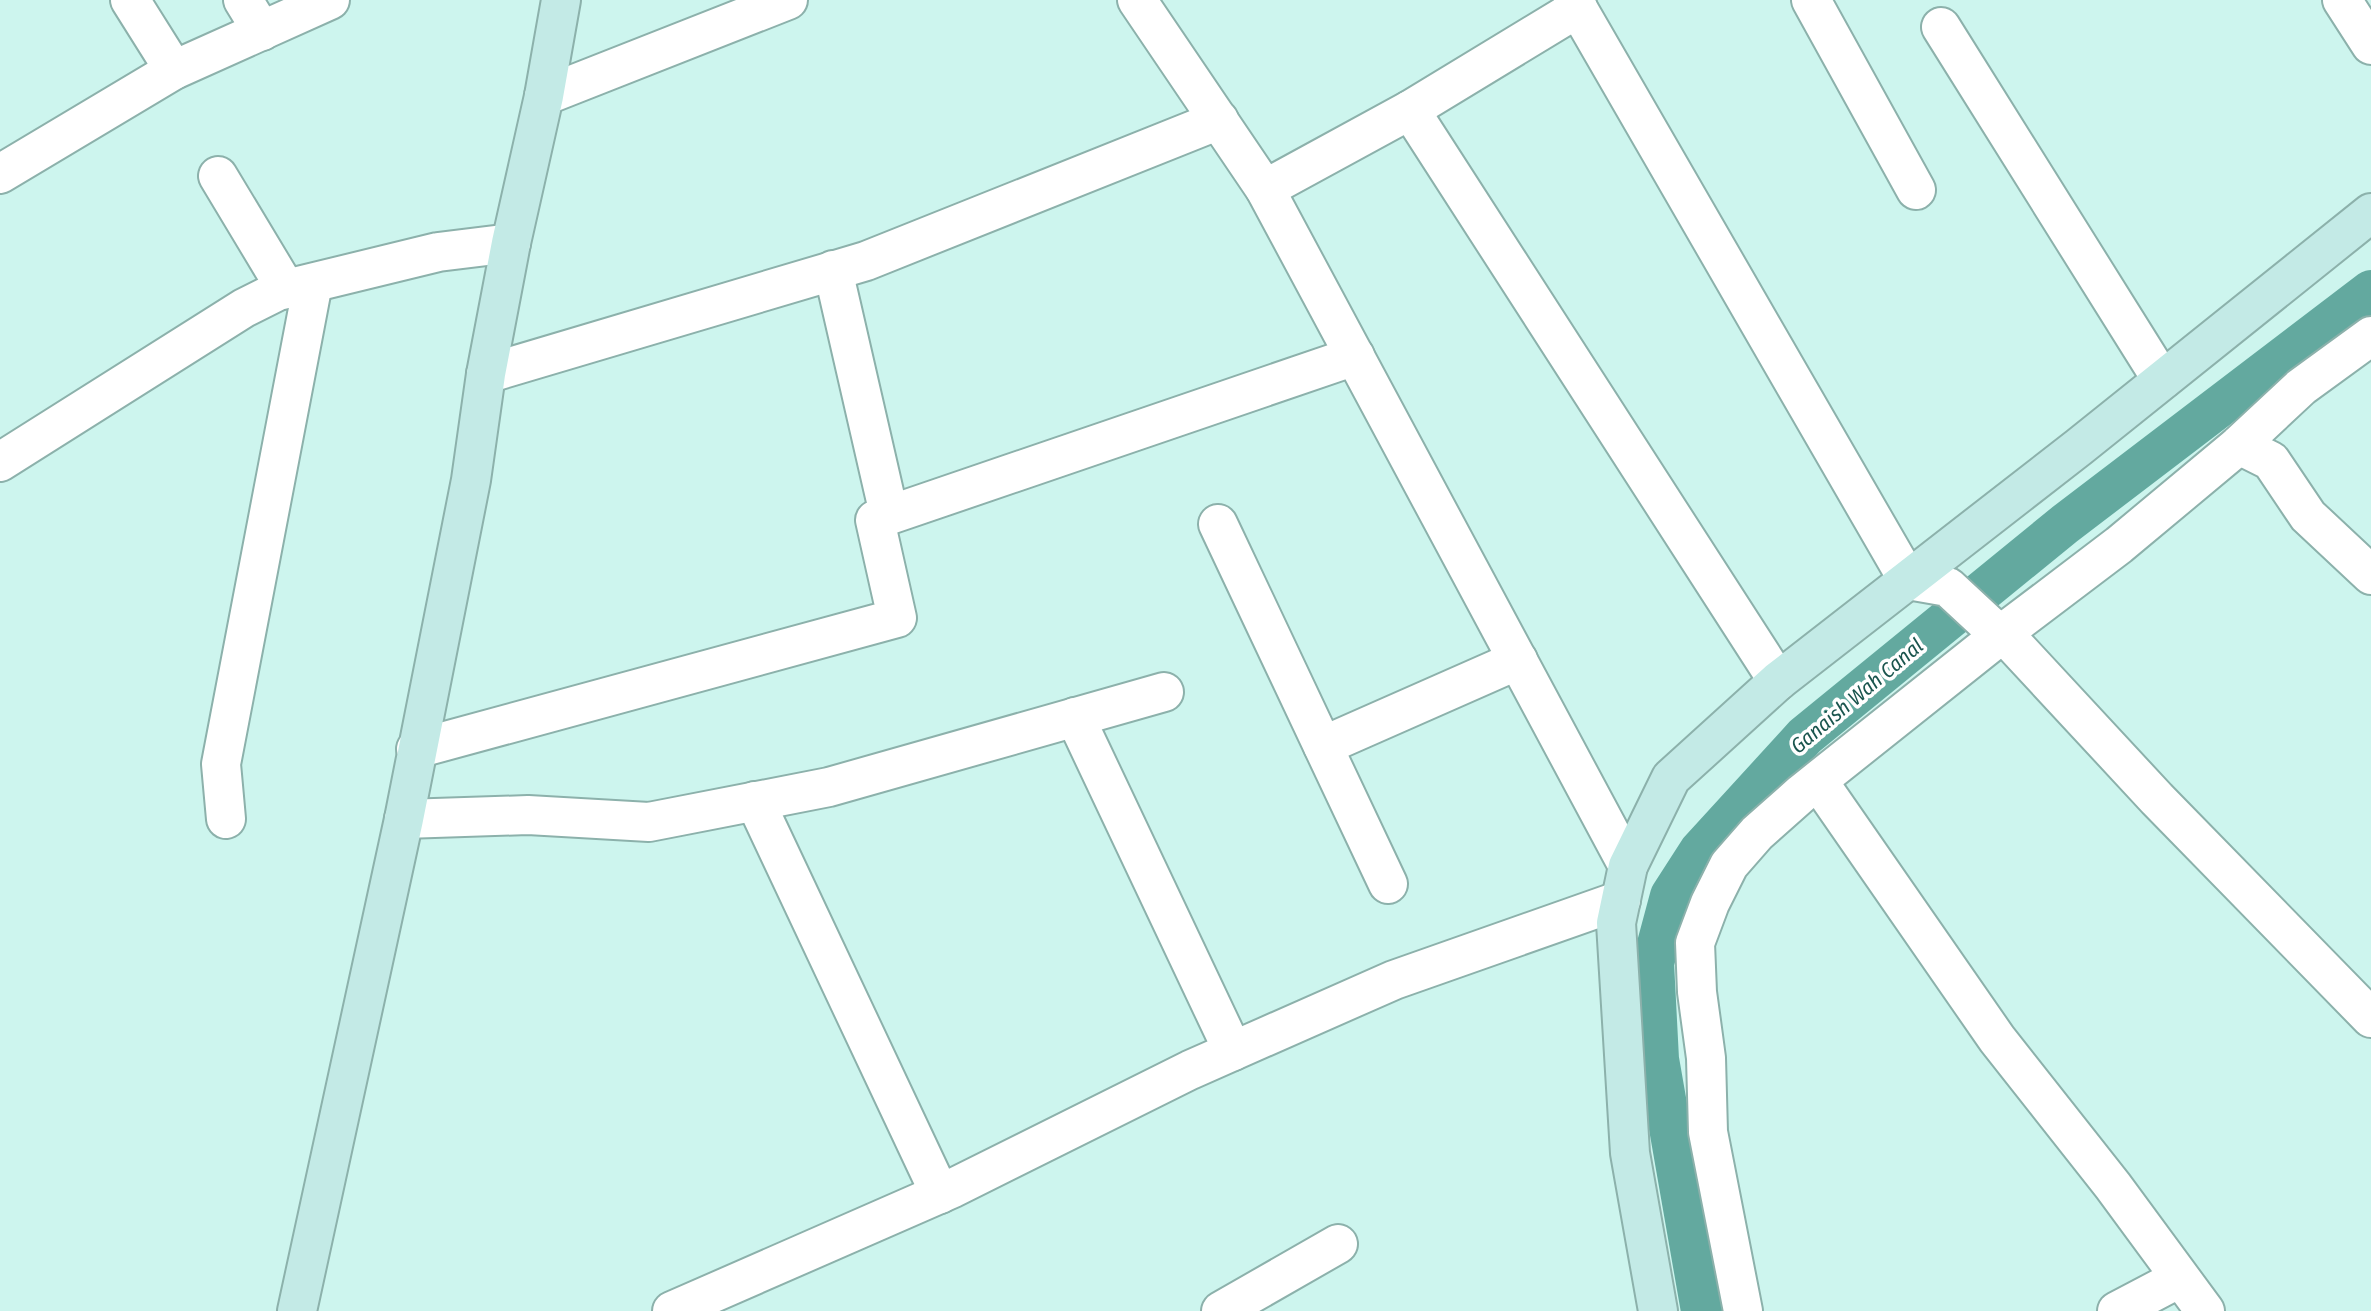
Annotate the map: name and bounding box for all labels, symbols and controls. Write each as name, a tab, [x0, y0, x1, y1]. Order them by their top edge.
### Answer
water label: Ganaish Wah Canal	[1785, 633, 1929, 759]

